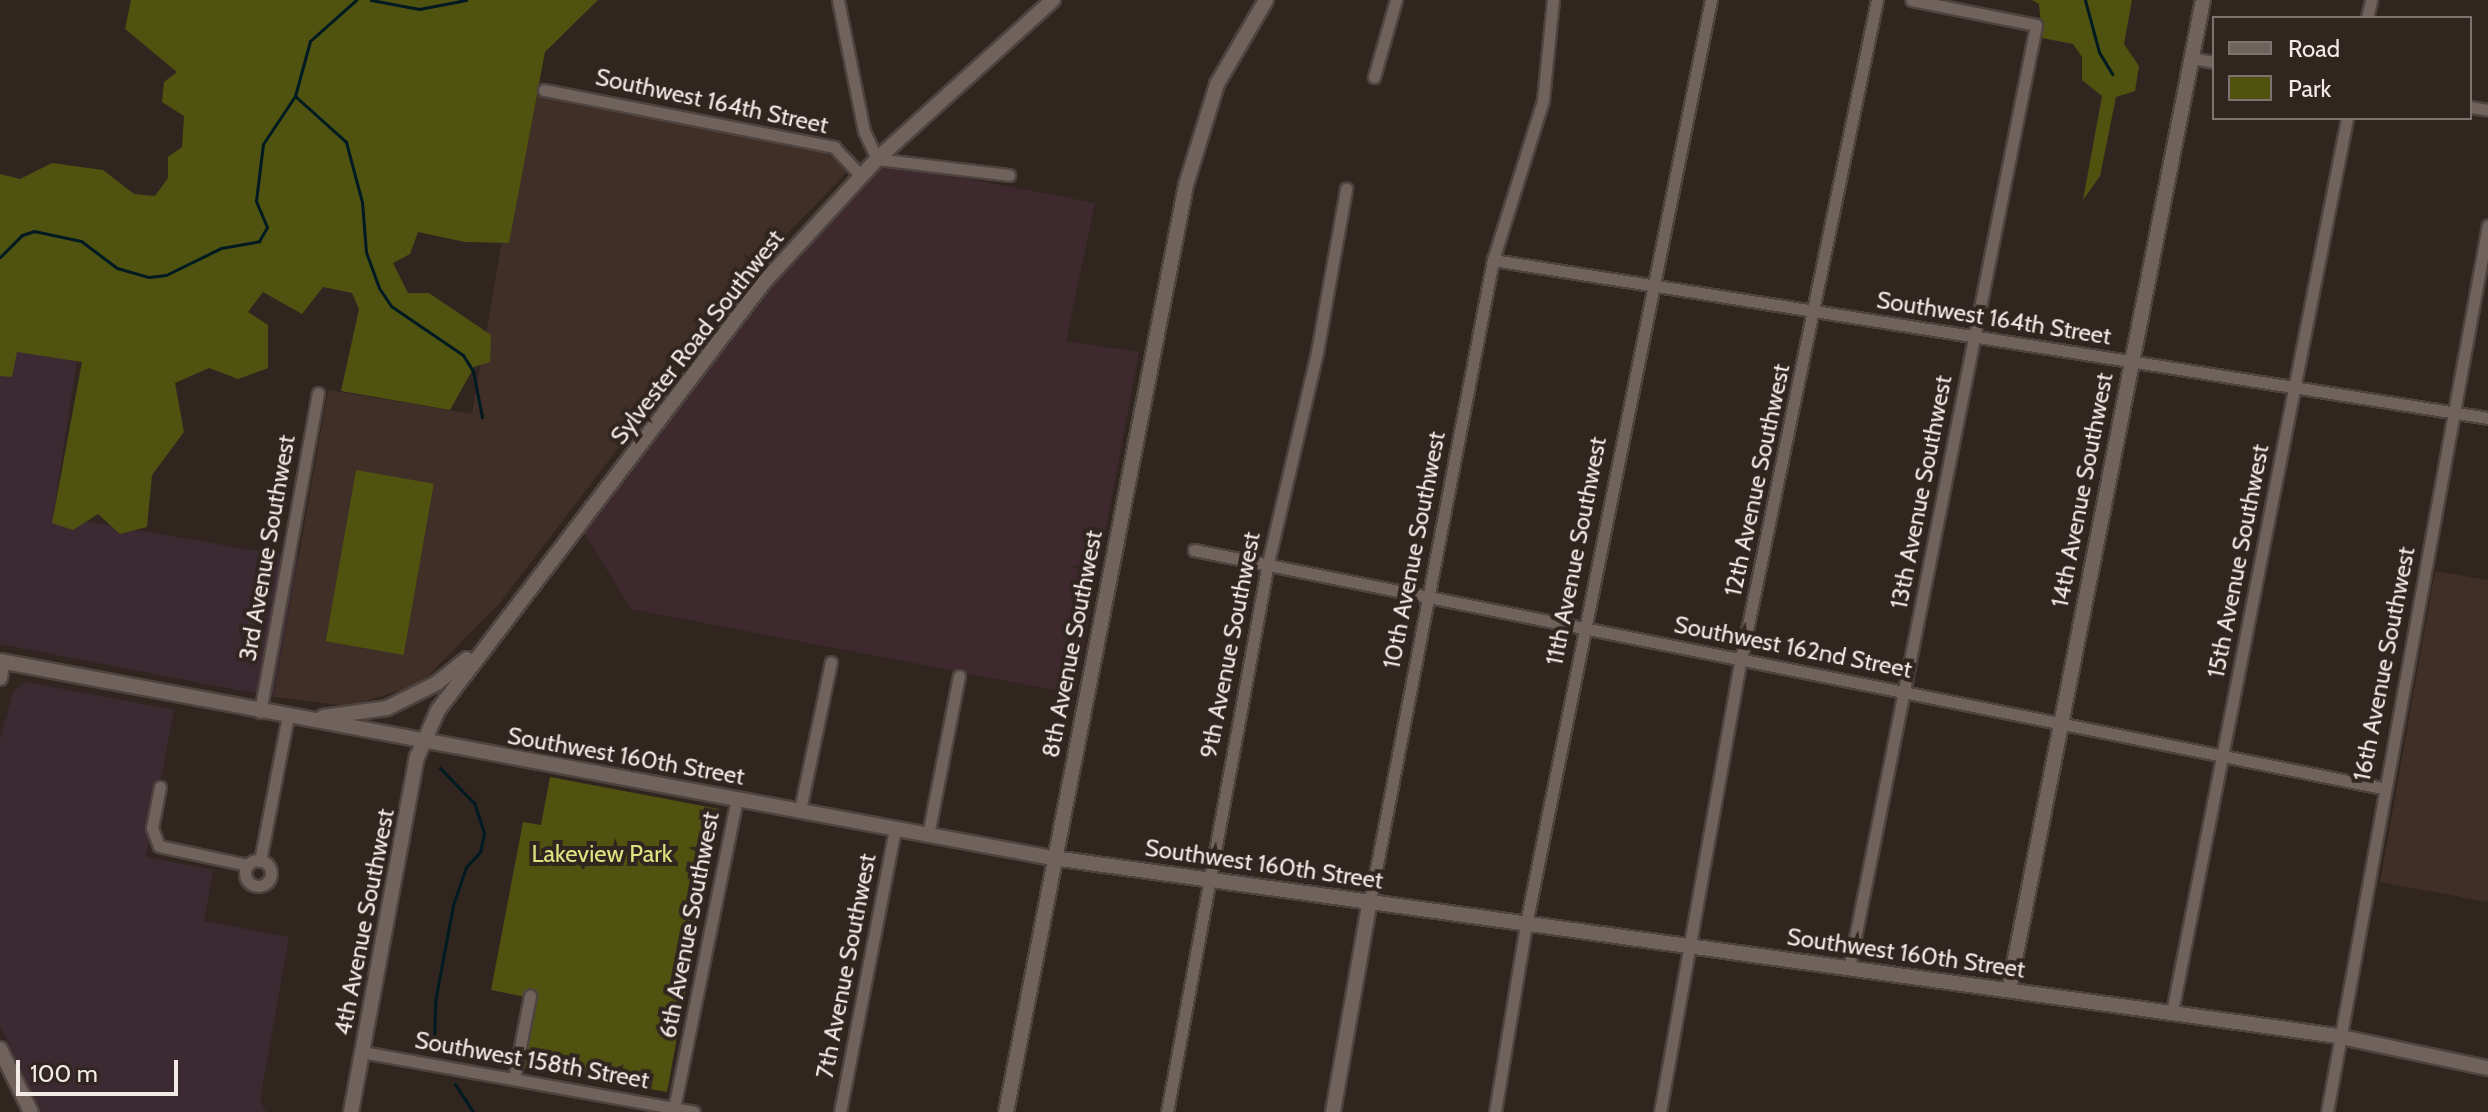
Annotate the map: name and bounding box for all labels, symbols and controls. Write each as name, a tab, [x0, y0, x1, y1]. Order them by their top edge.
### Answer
legend	[2212, 16, 2472, 120]
text: Road	[2288, 34, 2340, 63]
street label: Southwest 164th Street	[593, 62, 831, 140]
text: Park	[2288, 74, 2331, 103]
street label: Sylvester Road Southwest	[604, 224, 790, 450]
street label: Southwest 164th Street	[1875, 285, 2113, 351]
street label: 12th Avenue Southwest	[1718, 361, 1796, 599]
street label: 14th Avenue Southwest	[2045, 370, 2119, 610]
street label: 13th Avenue Southwest	[1884, 373, 1958, 611]
street label: 10th Avenue Southwest	[1377, 429, 1451, 671]
street label: 3rd Avenue Southwest	[233, 433, 301, 663]
street label: 11th Avenue Southwest	[1540, 434, 1612, 668]
street label: 15th Avenue Southwest	[2201, 442, 2275, 680]
street label: 8th Avenue Southwest	[1036, 528, 1108, 760]
street label: 9th Avenue Southwest	[1194, 529, 1266, 761]
street label: 16th Avenue Southwest	[2347, 545, 2421, 783]
street label: Southwest 162nd Street	[1672, 610, 1914, 684]
street label: Southwest 160th Street	[505, 721, 747, 791]
street label: 4th Avenue Southwest	[328, 806, 400, 1038]
street label: 6th Avenue Southwest	[653, 809, 725, 1041]
street label: Southwest 160th Street	[1143, 833, 1385, 895]
park label: Lakeview Park	[531, 840, 673, 868]
street label: 7th Avenue Southwest	[810, 851, 882, 1081]
street label: Southwest 160th Street	[1785, 922, 2027, 984]
street label: Southwest 158th Street	[413, 1025, 651, 1095]
scale bar	[20, 1044, 182, 1094]
text: 100 m	[30, 1059, 98, 1088]

